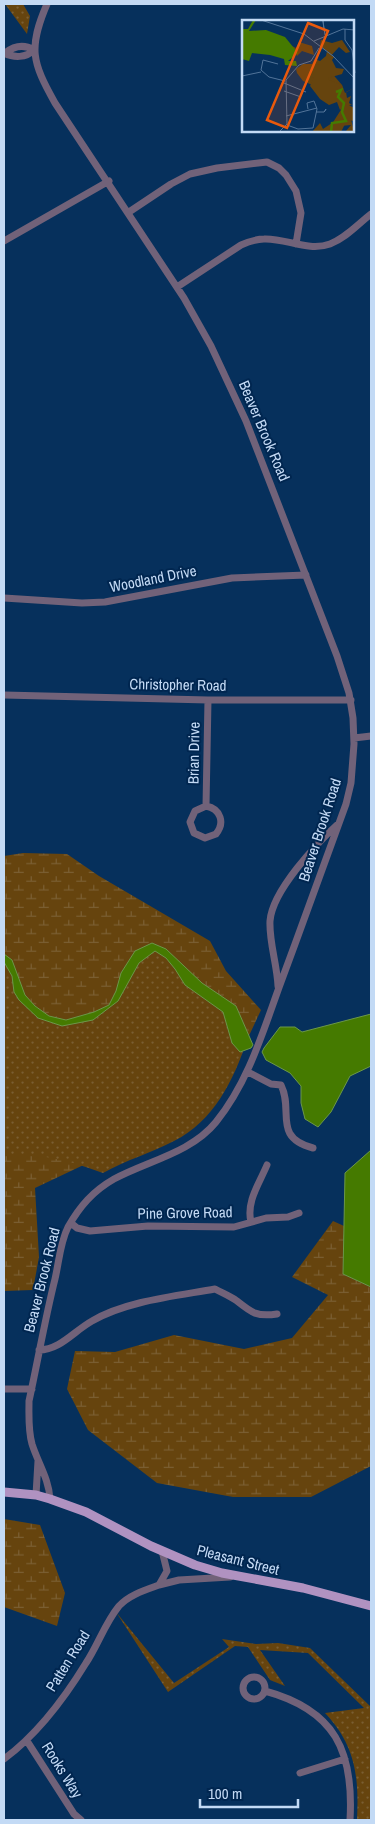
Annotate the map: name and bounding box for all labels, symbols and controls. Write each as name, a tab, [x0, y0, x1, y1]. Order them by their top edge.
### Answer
inset map	[242, 20, 355, 132]
street label: Beaver Brook Road	[234, 377, 295, 484]
street label: Woodland Drive	[108, 560, 198, 597]
street label: Christopher Road	[129, 673, 227, 696]
street label: Brian Drive	[182, 722, 205, 784]
street label: Beaver Brook Road	[293, 776, 346, 884]
street label: Pine Grove Road	[137, 1201, 233, 1224]
street label: Beaver Brook Road	[18, 1225, 65, 1334]
street label: Pleasant Street	[195, 1539, 282, 1580]
street label: Patten Road	[41, 1626, 95, 1695]
street label: Rooks Way	[37, 1738, 88, 1802]
scale bar	[200, 1776, 298, 1808]
text: 100 m	[208, 1783, 242, 1804]

